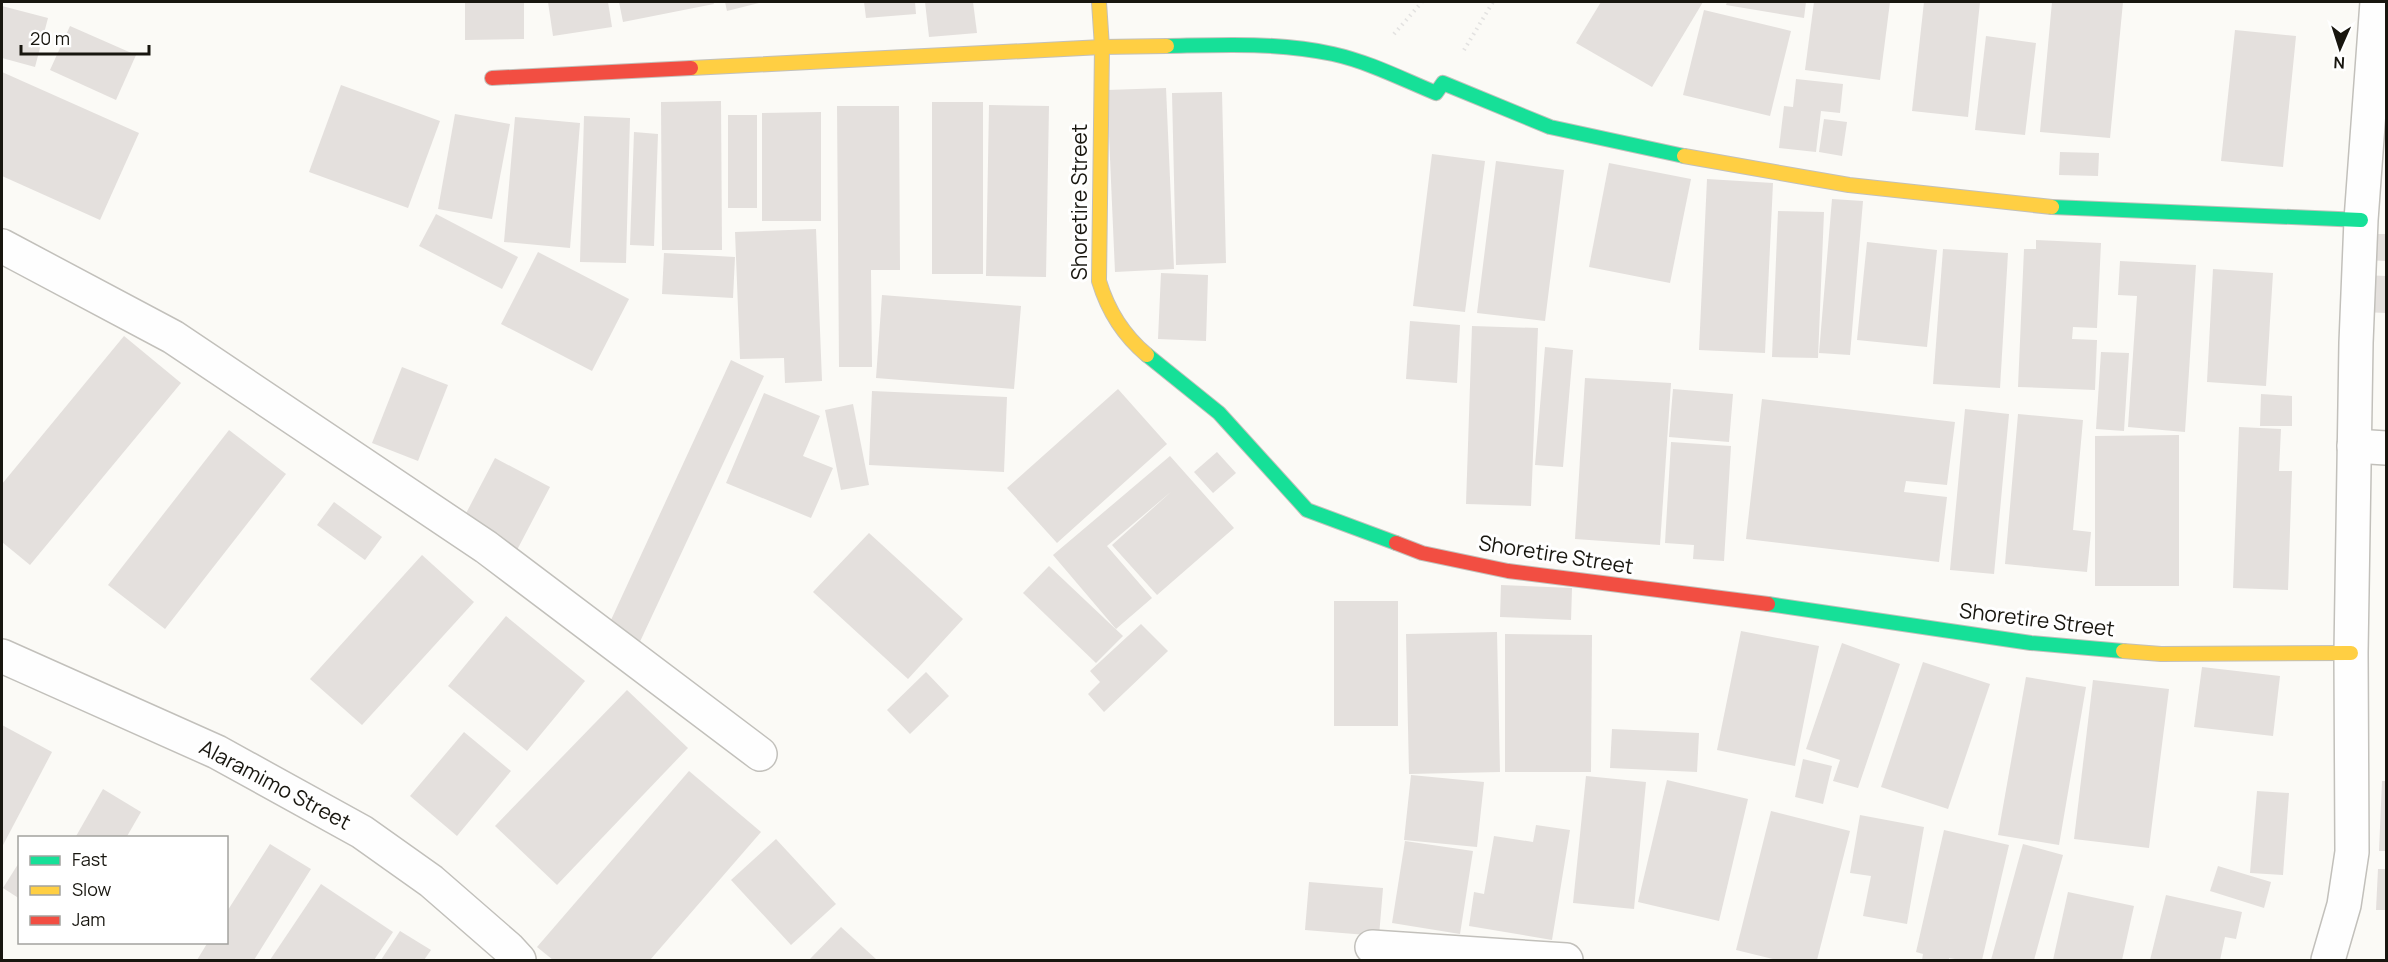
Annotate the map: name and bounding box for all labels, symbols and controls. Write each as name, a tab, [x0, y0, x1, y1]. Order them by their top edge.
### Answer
scale bar	[21, 18, 148, 56]
north arrow	[2310, 18, 2370, 78]
text: 20 m	[30, 26, 70, 50]
text: N	[2333, 52, 2346, 74]
street label: Shoretire Street	[1065, 124, 1093, 280]
street label: Shoretire Street	[1477, 528, 1636, 580]
street label: Shoretire Street	[1958, 596, 2116, 642]
street label: Alaramimo Street	[195, 732, 356, 836]
legend	[18, 836, 228, 944]
text: Fast	[72, 847, 107, 871]
text: Slow	[72, 877, 112, 901]
text: Jam	[72, 907, 106, 931]

